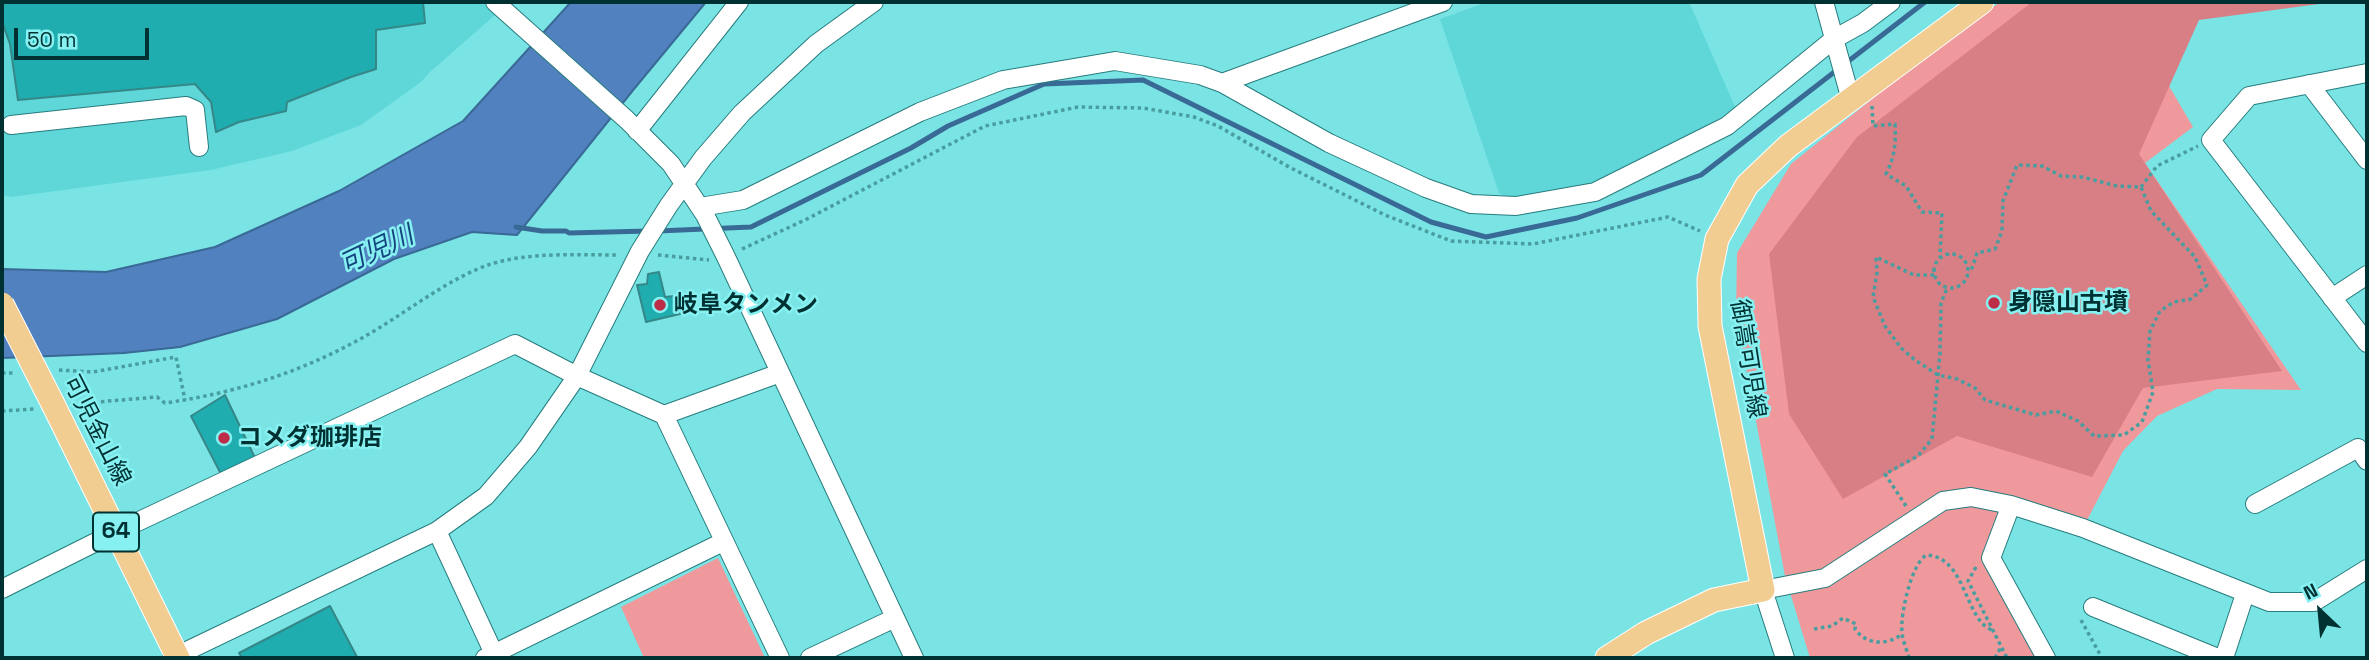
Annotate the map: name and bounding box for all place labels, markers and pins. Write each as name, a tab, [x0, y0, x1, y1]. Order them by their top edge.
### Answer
place label: 身隠山古墳	[2008, 289, 2128, 317]
place label: 岐阜タンメン	[674, 291, 818, 319]
marker: 身隠山古墳	[1986, 295, 2002, 311]
marker: 岐阜タンメン	[652, 297, 668, 313]
place label: コメダ珈琲店	[238, 424, 382, 452]
marker: コメダ珈琲店	[216, 430, 232, 446]

